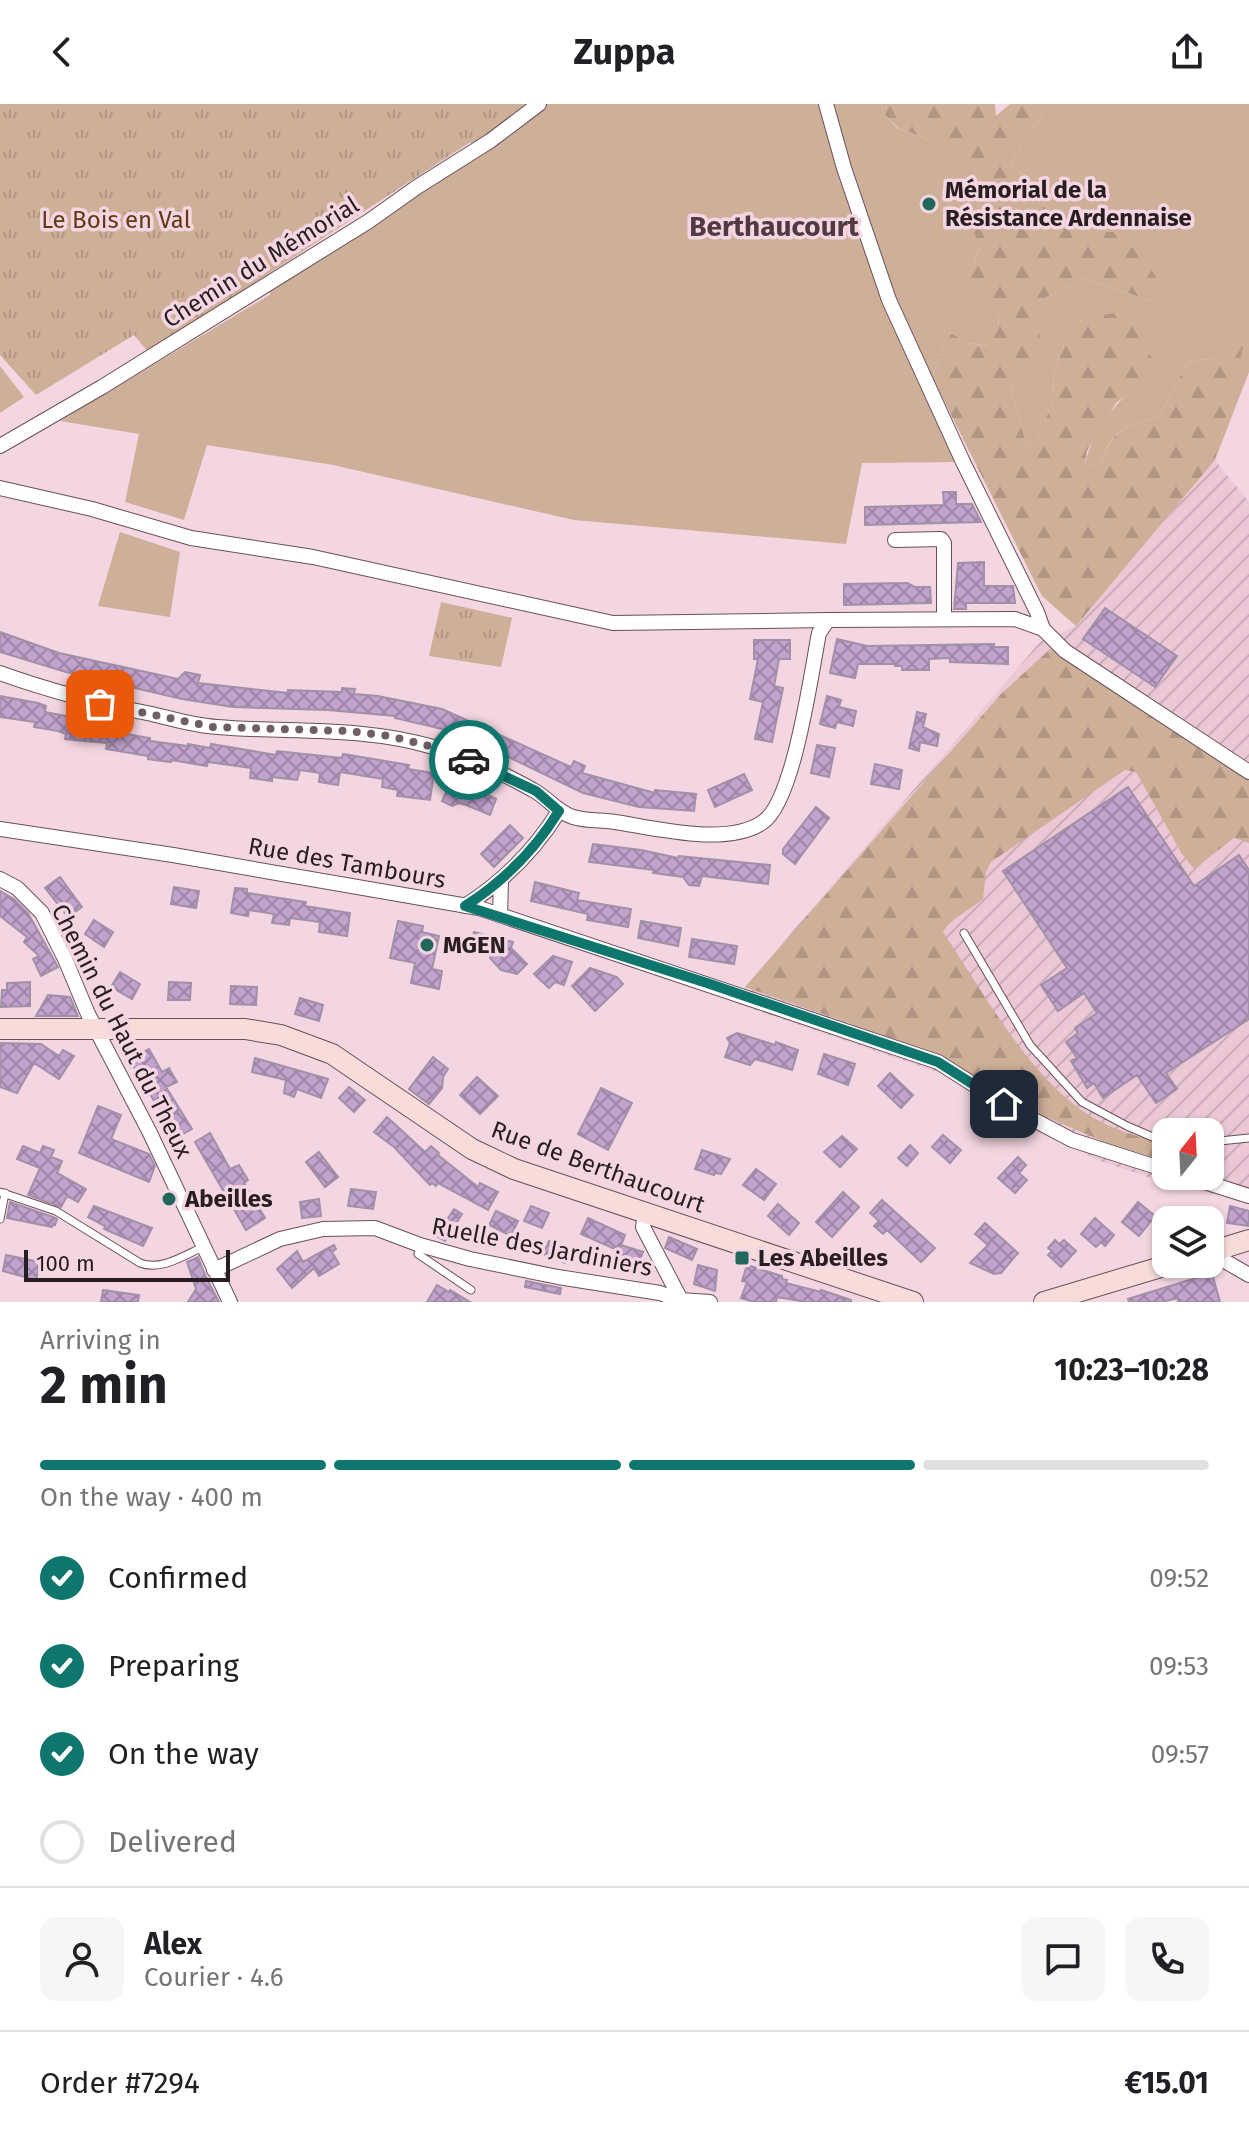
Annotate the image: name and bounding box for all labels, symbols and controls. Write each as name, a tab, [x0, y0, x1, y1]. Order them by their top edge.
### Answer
icon: back	[40, 30, 84, 74]
text: Zuppa	[574, 30, 675, 74]
icon: share	[1165, 30, 1209, 74]
place label: Mémorial de la Résistance Ardennaise	[945, 176, 1192, 232]
street label: Chemin du Mémorial	[158, 191, 364, 333]
marker: Mémorial de la Résistance Ardennaise	[920, 195, 938, 213]
park label: Le Bois en Val	[41, 206, 191, 234]
district label: Berthaucourt	[689, 210, 860, 243]
pin	[66, 670, 134, 738]
icon: bag	[78, 682, 122, 726]
courier	[429, 720, 509, 800]
icon: car	[447, 738, 491, 782]
street label: Rue des Tambours	[246, 832, 448, 894]
street label: Chemin du Haut du Theux	[46, 899, 198, 1163]
place label: MGEN	[443, 931, 506, 959]
marker: MGEN	[418, 936, 436, 954]
pin	[970, 1070, 1038, 1138]
icon: home	[982, 1082, 1026, 1126]
street label: Rue de Berthaucourt	[487, 1115, 709, 1219]
north arrow	[1152, 1118, 1224, 1190]
map controls	[1152, 1118, 1224, 1278]
place label: Abeilles	[184, 1185, 273, 1213]
marker: Abeilles	[160, 1190, 178, 1208]
button: layers	[1152, 1206, 1224, 1278]
street label: Ruelle des Jardiniers	[429, 1212, 655, 1282]
place label: Les Abeilles	[758, 1244, 888, 1272]
scale bar	[24, 1246, 230, 1282]
marker: Les Abeilles	[733, 1249, 751, 1267]
text: 100 m	[36, 1250, 95, 1277]
text: Arriving in	[40, 1325, 161, 1356]
text: 10:23–10:28	[1054, 1352, 1209, 1388]
text: 2 min	[40, 1354, 168, 1417]
text: On the way · 400 m	[40, 1482, 263, 1513]
icon: check	[40, 1556, 84, 1600]
text: Confirmed	[108, 1560, 248, 1596]
text: 09:52	[1149, 1563, 1209, 1594]
icon: check	[40, 1644, 84, 1688]
text: Preparing	[108, 1648, 239, 1684]
text: 09:53	[1149, 1651, 1209, 1682]
icon: check	[40, 1732, 84, 1776]
text: On the way	[108, 1736, 259, 1772]
text: 09:57	[1151, 1739, 1209, 1770]
text: Delivered	[108, 1824, 237, 1860]
button: person	[40, 1917, 124, 2001]
button: chat	[1021, 1917, 1105, 2001]
button: phone	[1125, 1917, 1209, 2001]
text: Alex	[144, 1926, 202, 1962]
text: Courier · 4.6	[144, 1962, 284, 1993]
text: Order #7294	[40, 2065, 200, 2101]
text: €15.01	[1125, 2065, 1209, 2101]

